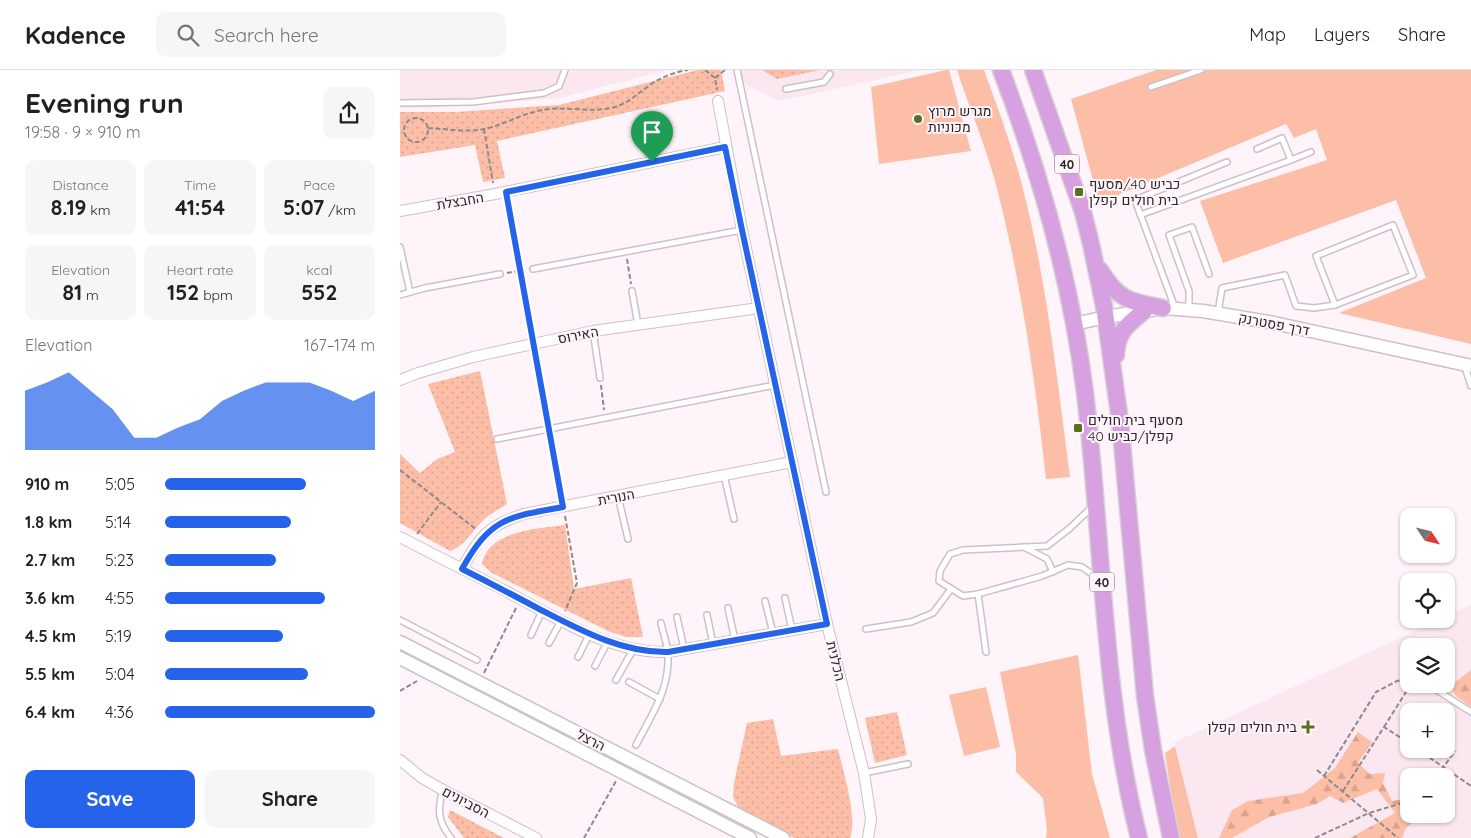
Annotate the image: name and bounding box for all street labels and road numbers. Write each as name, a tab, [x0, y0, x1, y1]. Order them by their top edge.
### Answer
road number: 40	[1054, 155, 1080, 174]
street label: החבצלת	[435, 188, 485, 214]
street label: דרך פסטרנק	[1237, 308, 1311, 340]
street label: האירוס	[556, 322, 600, 348]
street label: הנורית	[596, 485, 636, 509]
road number: 40	[1090, 572, 1114, 592]
street label: הכלנית	[822, 639, 850, 683]
street label: הרצל	[574, 725, 608, 755]
street label: הסביונים	[439, 782, 493, 822]

